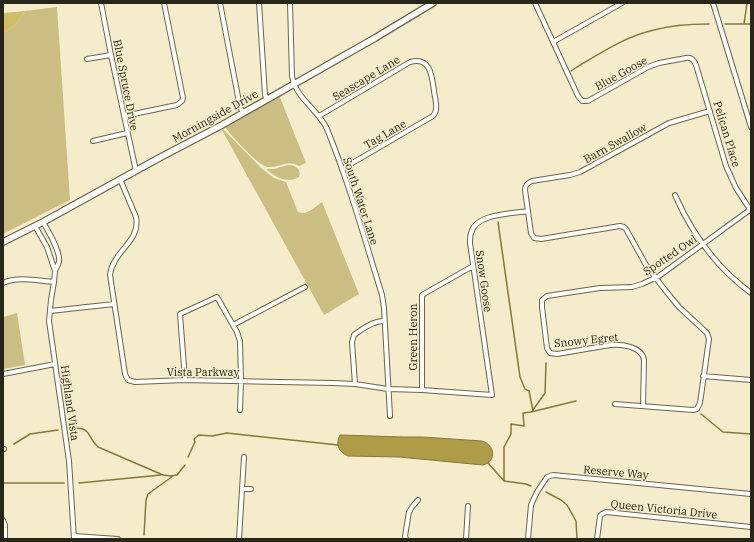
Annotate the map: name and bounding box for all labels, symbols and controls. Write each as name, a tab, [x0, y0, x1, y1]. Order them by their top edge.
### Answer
street label: Blue Spruce Drive	[110, 38, 142, 132]
street label: Seascape Lane	[330, 52, 402, 104]
street label: Blue Goose	[592, 53, 650, 93]
street label: Morningside Drive	[170, 87, 260, 145]
street label: Pelican Place	[710, 99, 744, 169]
street label: Tag Lane	[361, 116, 409, 152]
street label: Barn Swallow	[581, 120, 649, 166]
street label: South Water Lane	[340, 155, 382, 247]
street label: Spotted Owl	[640, 232, 700, 278]
street label: Snow Goose	[473, 249, 495, 313]
street label: Green Heron	[406, 304, 420, 370]
street label: Snowy Egret	[553, 330, 619, 350]
street label: Highland Vista	[58, 364, 82, 442]
street label: Vista Parkway	[167, 365, 239, 379]
street label: Reserve Way	[583, 462, 649, 482]
street label: Queen Victoria Drive	[610, 496, 718, 522]

